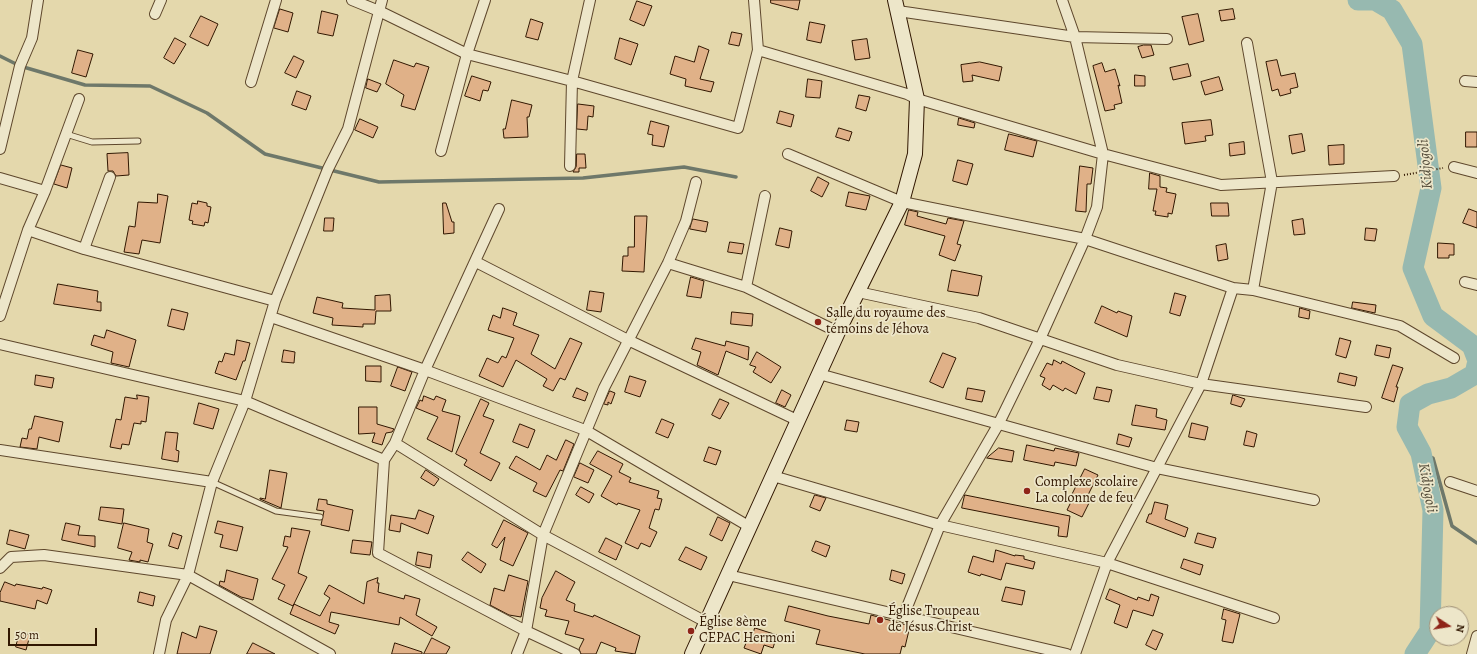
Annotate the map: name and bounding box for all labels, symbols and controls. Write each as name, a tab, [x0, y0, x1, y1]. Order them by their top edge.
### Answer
water label: Kidjogoli	[1415, 138, 1437, 190]
place label: Salle du royaume des témoins de Jéhova	[826, 306, 946, 338]
marker: Salle du royaume des témoins de Jéhova	[813, 317, 823, 327]
water label: Kidjogoli	[1414, 462, 1440, 514]
place label: Complexe scolaire La colonne de feu	[1035, 475, 1138, 508]
marker: Complexe scolaire La colonne de feu	[1022, 486, 1032, 496]
place label: Église Troupeau de Jésus Christ	[888, 604, 980, 636]
north arrow	[1429, 606, 1469, 646]
place label: Église 8ème CEPAC Hermoni	[699, 615, 795, 648]
marker: Église Troupeau de Jésus Christ	[875, 615, 885, 625]
scale bar	[10, 620, 99, 646]
text: N	[1452, 623, 1468, 634]
marker: Église 8ème CEPAC Hermoni	[686, 626, 696, 636]
text: 50 m	[15, 627, 39, 643]

